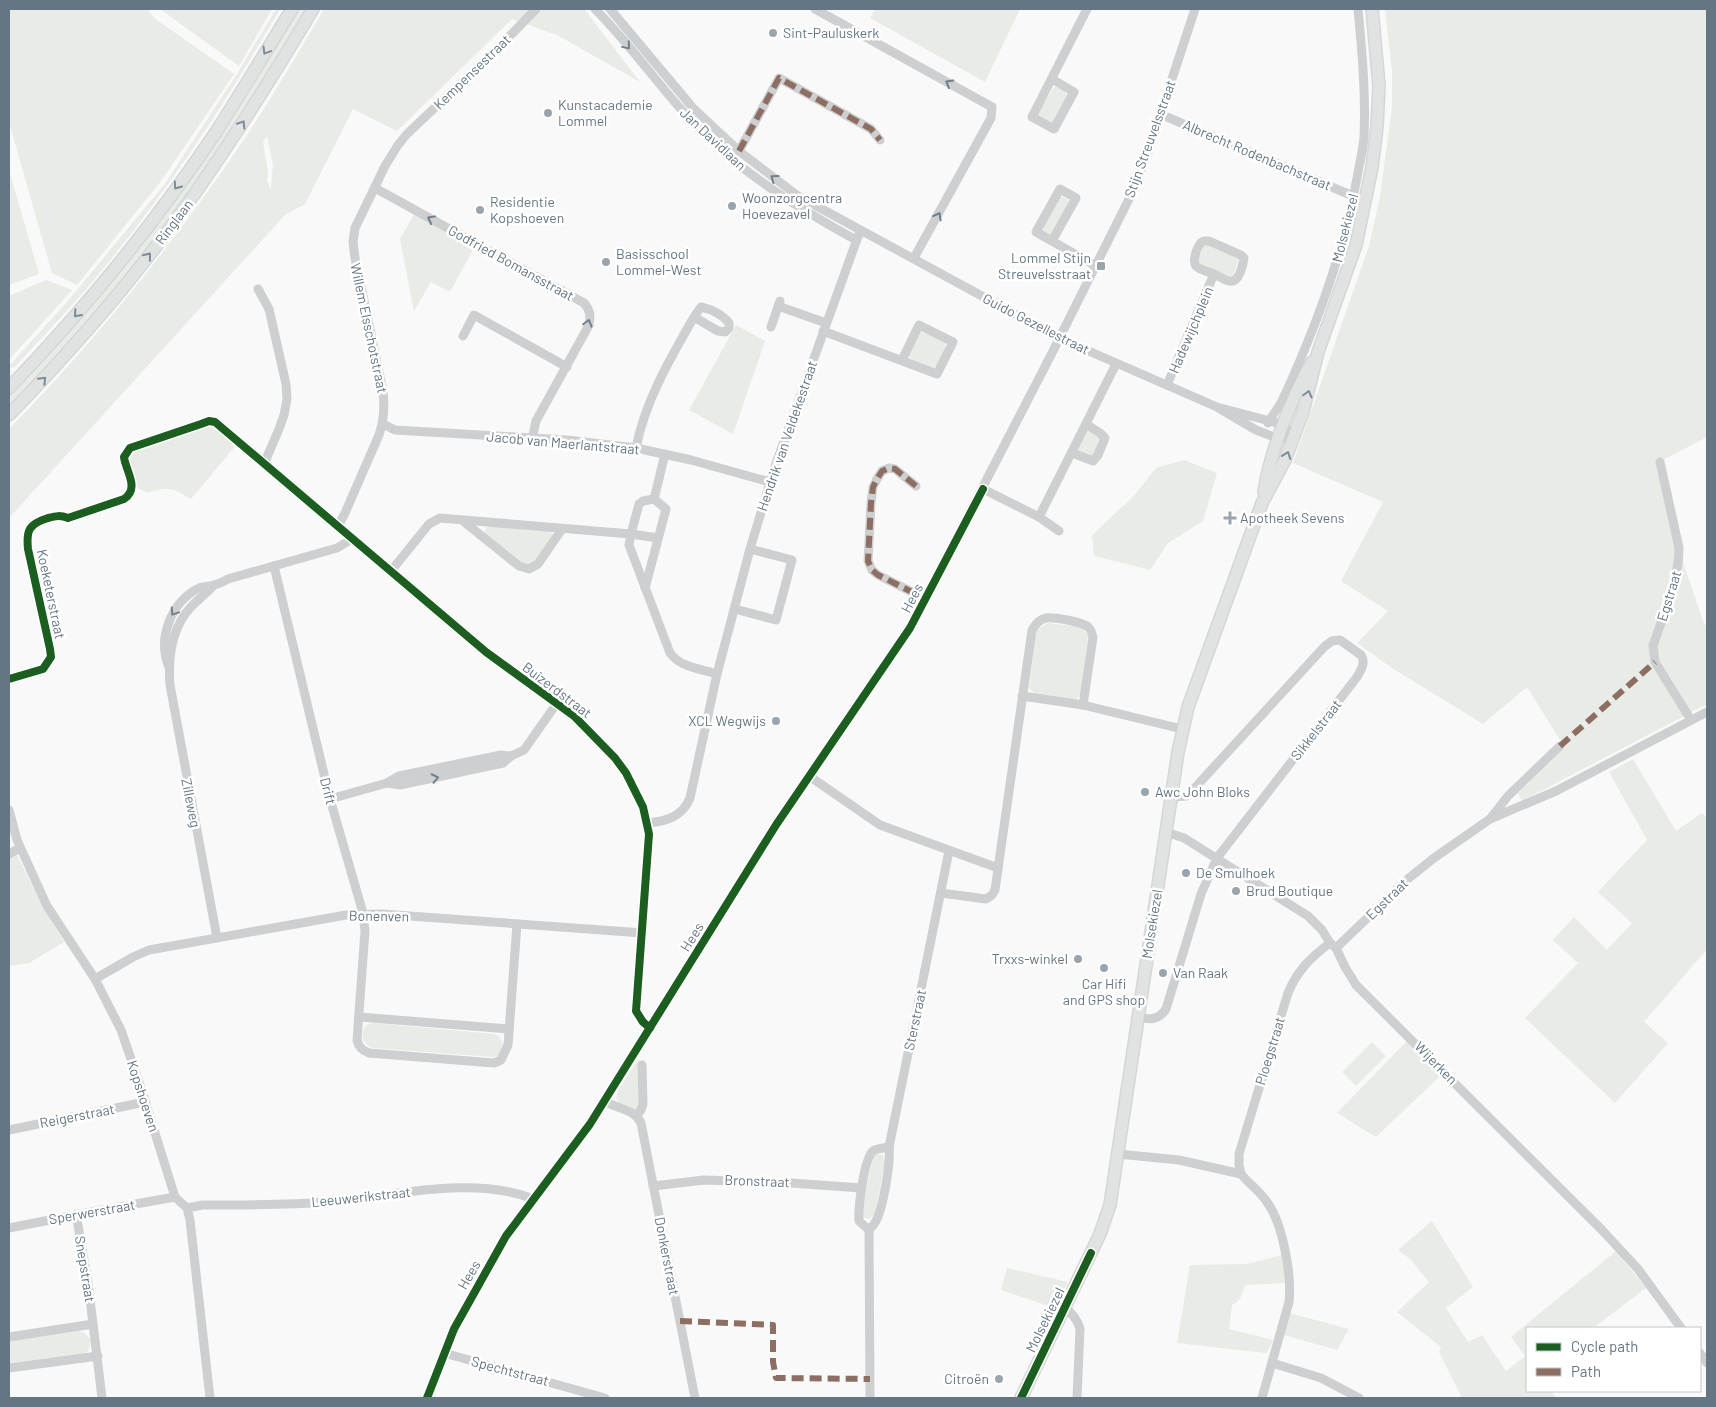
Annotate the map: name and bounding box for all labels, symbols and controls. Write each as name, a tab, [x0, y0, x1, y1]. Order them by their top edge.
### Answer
place label: Sint-Pauluskerk	[783, 24, 879, 41]
marker: Sint-Pauluskerk	[767, 27, 779, 39]
street label: Kempensestraat	[430, 31, 514, 113]
one-way arrow	[621, 40, 630, 49]
one-way arrow	[263, 45, 273, 54]
street label: Stijn Streuvelsstraat	[1120, 78, 1179, 200]
one-way arrow	[946, 80, 955, 90]
place label: Kunstacademie Lommel	[558, 96, 653, 129]
street label: Jan Davidlaan	[677, 104, 750, 174]
marker: Kunstacademie Lommel	[542, 107, 554, 119]
street label: Albrecht Rodenbachstraat	[1181, 116, 1334, 193]
one-way arrow	[236, 120, 245, 129]
one-way arrow	[771, 176, 780, 184]
one-way arrow	[174, 181, 183, 190]
place label: Woonzorgcentra Hoevezavel	[742, 189, 842, 222]
street label: Molsekiezel	[1328, 192, 1361, 264]
place label: Residentie Kopshoeven	[490, 193, 564, 226]
street label: Ringlaan	[151, 196, 196, 248]
marker: Woonzorgcentra Hoevezavel	[726, 200, 738, 212]
marker: Residentie Kopshoeven	[474, 204, 486, 216]
one-way arrow	[931, 212, 941, 221]
one-way arrow	[427, 215, 436, 225]
street label: Godfried Bomansstraat	[446, 221, 577, 304]
place label: Basisschool Lommel-West	[616, 245, 702, 278]
place label: Lommel Stijn Streuvelsstraat	[998, 249, 1091, 282]
one-way arrow	[142, 253, 150, 262]
marker: Basisschool Lommel-West	[600, 256, 612, 268]
marker: Lommel Stijn Streuvelsstraat	[1095, 260, 1107, 272]
street label: Willem Elsschotstraat	[347, 261, 392, 395]
street label: Hadewijchplein	[1165, 284, 1216, 376]
street label: Guido Gezellestraat	[980, 289, 1092, 358]
one-way arrow	[73, 308, 82, 317]
one-way arrow	[582, 319, 593, 327]
street label: Hendrik van Veldekestraat	[753, 358, 820, 513]
one-way arrow	[37, 377, 46, 386]
one-way arrow	[1302, 391, 1312, 399]
street label: Jacob van Maerlantstraat	[486, 427, 640, 458]
one-way arrow	[1281, 451, 1291, 459]
place label: Apotheek Sevens	[1240, 509, 1345, 526]
marker: Apotheek Sevens	[1224, 512, 1236, 524]
street label: Koeketerstraat	[34, 548, 69, 640]
street label: Egstraat	[1653, 568, 1684, 623]
street label: Hees	[897, 580, 926, 615]
one-way arrow	[171, 607, 181, 616]
street label: Buizerdstraat	[519, 658, 595, 721]
street label: Sikkelstraat	[1287, 696, 1345, 763]
place label: XCL Wegwijs	[688, 712, 766, 729]
marker: XCL Wegwijs	[770, 715, 782, 727]
one-way arrow	[430, 773, 439, 783]
street label: Drift	[317, 776, 340, 806]
street label: Zilleweg	[178, 777, 205, 829]
place label: Awc John Bloks	[1155, 783, 1250, 800]
marker: Awc John Bloks	[1139, 786, 1151, 798]
place label: De Smulhoek	[1196, 864, 1275, 881]
marker: De Smulhoek	[1180, 867, 1192, 879]
street label: Egstraat	[1362, 874, 1411, 923]
place label: Brud Boutique	[1246, 882, 1333, 899]
marker: Brud Boutique	[1230, 885, 1242, 897]
street label: Molsekiezel	[1138, 888, 1165, 960]
street label: Bonenven	[349, 906, 409, 925]
street label: Hees	[676, 919, 707, 954]
place label: Trxxs-winkel	[992, 950, 1068, 967]
marker: Trxxs-winkel	[1072, 953, 1084, 965]
marker: Car Hifi and GPS shop	[1098, 962, 1110, 974]
place label: Van Raak	[1173, 964, 1228, 981]
marker: Van Raak	[1157, 967, 1169, 979]
place label: Car Hifi and GPS shop	[1063, 975, 1145, 1008]
street label: Sterstraat	[900, 988, 929, 1052]
street label: Ploegstraat	[1251, 1015, 1288, 1087]
street label: Wijerken	[1411, 1038, 1461, 1088]
street label: Kopshoeven	[124, 1058, 163, 1134]
street label: Reigerstraat	[38, 1100, 116, 1131]
street label: Bronstraat	[724, 1171, 790, 1190]
street label: Leeuwerikstraat	[311, 1183, 411, 1210]
street label: Sperwerstraat	[47, 1196, 136, 1227]
street label: Donkerstraat	[652, 1215, 683, 1296]
street label: Snepstraat	[72, 1234, 99, 1303]
street label: Hees	[454, 1257, 484, 1292]
street label: Molsekiezel	[1022, 1285, 1068, 1355]
legend	[1526, 1327, 1701, 1392]
text: Cycle path	[1571, 1337, 1638, 1355]
street label: Spechtstraat	[470, 1352, 551, 1389]
text: Path	[1571, 1362, 1601, 1380]
place label: Citroën	[944, 1370, 989, 1387]
marker: Citroën	[993, 1373, 1005, 1385]

